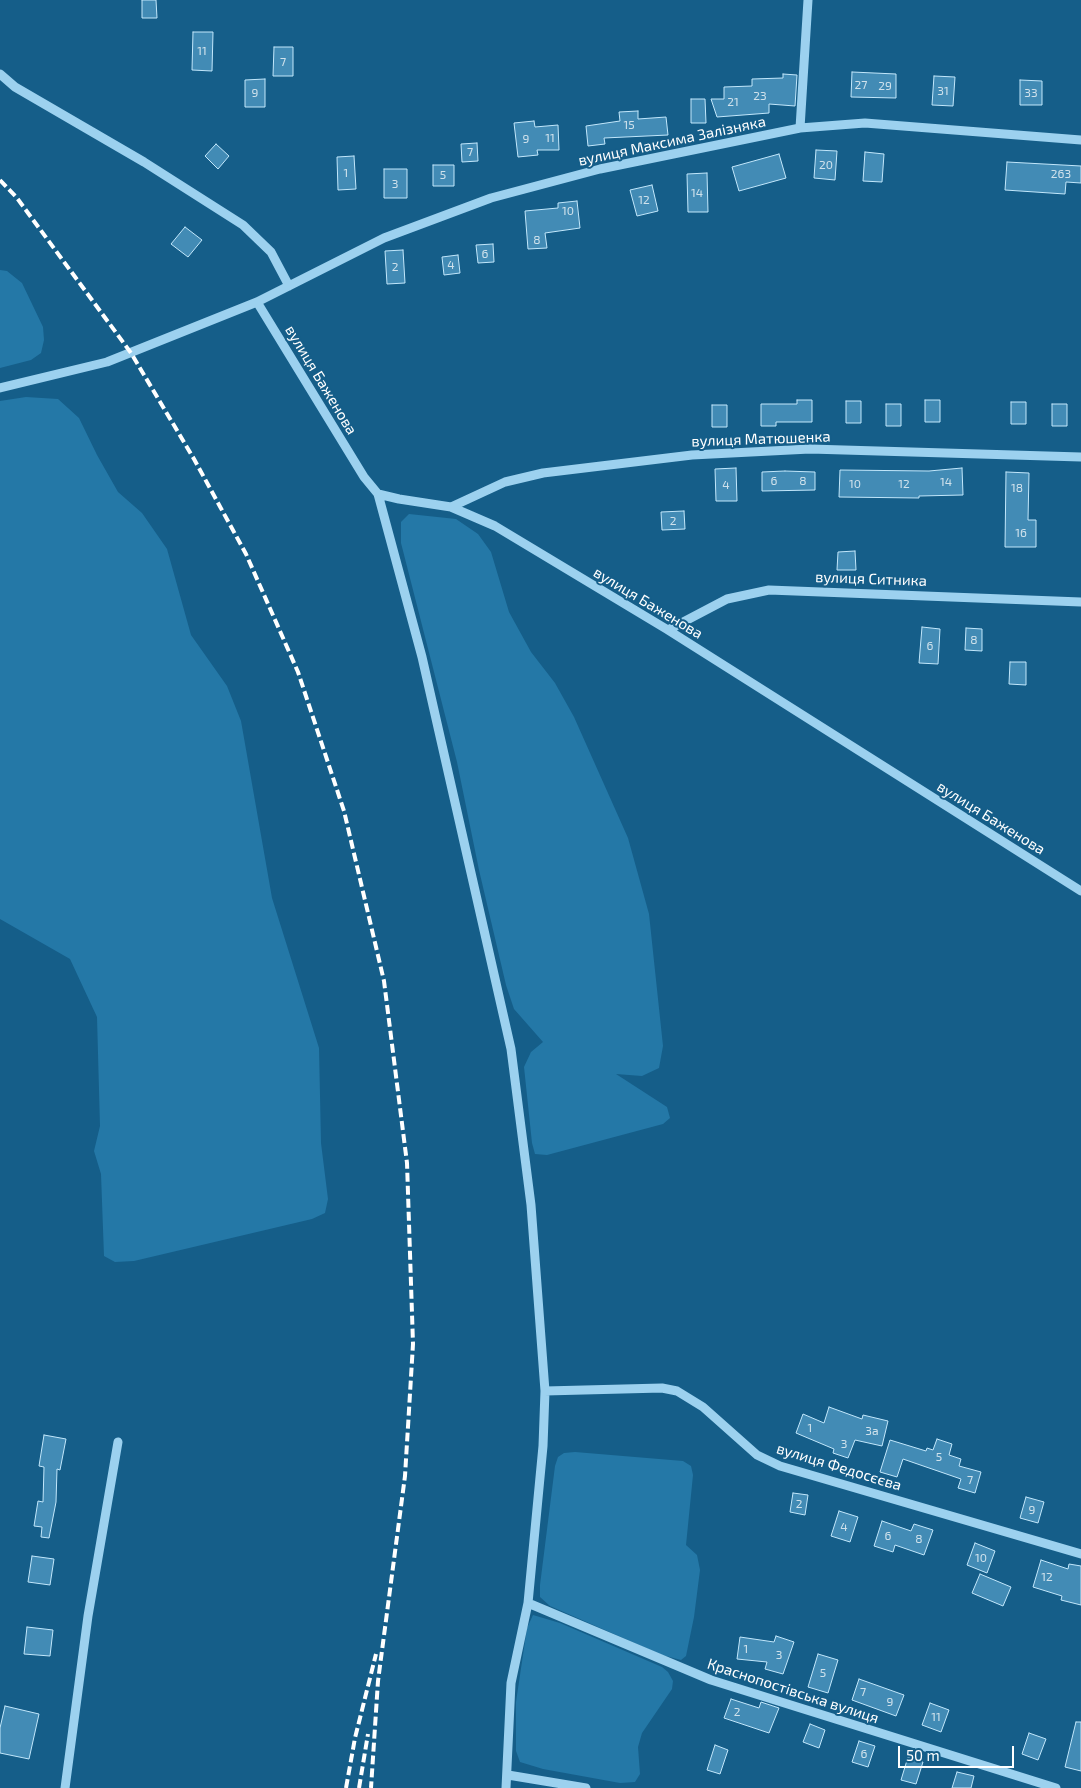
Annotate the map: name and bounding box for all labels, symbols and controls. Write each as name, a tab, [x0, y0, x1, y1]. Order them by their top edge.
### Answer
house number: 11	[197, 44, 207, 58]
house number: 7	[280, 55, 286, 69]
house number: 27	[855, 78, 867, 92]
house number: 29	[878, 79, 892, 93]
house number: 31	[937, 84, 949, 98]
house number: 9	[252, 86, 258, 100]
house number: 33	[1024, 86, 1038, 100]
house number: 23	[753, 89, 767, 103]
house number: 21	[727, 95, 739, 109]
street label: вулиця Максима Залізняка	[577, 112, 767, 170]
house number: 15	[623, 118, 635, 132]
house number: 11	[545, 131, 555, 145]
house number: 9	[523, 132, 529, 146]
house number: 7	[467, 145, 473, 159]
house number: 20	[819, 158, 833, 172]
house number: 1	[344, 166, 348, 180]
house number: 263	[1051, 167, 1071, 181]
house number: 5	[440, 168, 446, 182]
house number: 3	[392, 177, 398, 191]
house number: 14	[691, 186, 703, 200]
house number: 12	[638, 193, 650, 207]
house number: 10	[562, 204, 574, 218]
house number: 8	[533, 233, 541, 247]
house number: 6	[482, 247, 488, 261]
house number: 4	[447, 258, 455, 272]
house number: 2	[392, 260, 398, 274]
street label: вулиця Баженова	[281, 322, 361, 438]
street label: вулиця Матюшенка	[691, 428, 831, 450]
house number: 6	[771, 474, 777, 488]
house number: 8	[799, 474, 807, 488]
house number: 14	[940, 475, 952, 489]
house number: 10	[849, 477, 861, 491]
house number: 12	[898, 477, 910, 491]
house number: 4	[722, 478, 730, 492]
house number: 18	[1011, 481, 1023, 495]
house number: 2	[670, 514, 676, 528]
house number: 16	[1015, 526, 1027, 540]
street label: вулиця Баженова	[590, 563, 706, 643]
street label: вулиця Ситника	[815, 568, 927, 590]
house number: 8	[970, 633, 978, 647]
house number: 6	[927, 639, 933, 653]
street label: вулиця Баженова	[934, 777, 1048, 859]
house number: 1	[808, 1421, 812, 1435]
house number: 3а	[865, 1424, 879, 1438]
house number: 3	[841, 1437, 847, 1451]
street label: вулиця Федосєєва	[774, 1439, 904, 1495]
house number: 5	[936, 1450, 942, 1464]
house number: 7	[967, 1473, 973, 1487]
house number: 2	[796, 1497, 802, 1511]
house number: 9	[1029, 1503, 1035, 1517]
house number: 4	[840, 1520, 848, 1534]
house number: 6	[885, 1529, 891, 1543]
house number: 8	[915, 1532, 923, 1546]
house number: 10	[975, 1551, 987, 1565]
house number: 12	[1041, 1570, 1053, 1584]
house number: 1	[744, 1642, 748, 1656]
house number: 3	[776, 1648, 782, 1662]
street label: Краснопостівська вулиця	[705, 1655, 881, 1727]
house number: 5	[820, 1666, 826, 1680]
house number: 7	[860, 1685, 866, 1699]
house number: 9	[887, 1695, 893, 1709]
house number: 2	[734, 1705, 740, 1719]
house number: 11	[931, 1710, 941, 1724]
scale bar	[901, 1736, 1017, 1768]
text: 50 m	[906, 1746, 940, 1764]
house number: 6	[861, 1747, 867, 1761]

